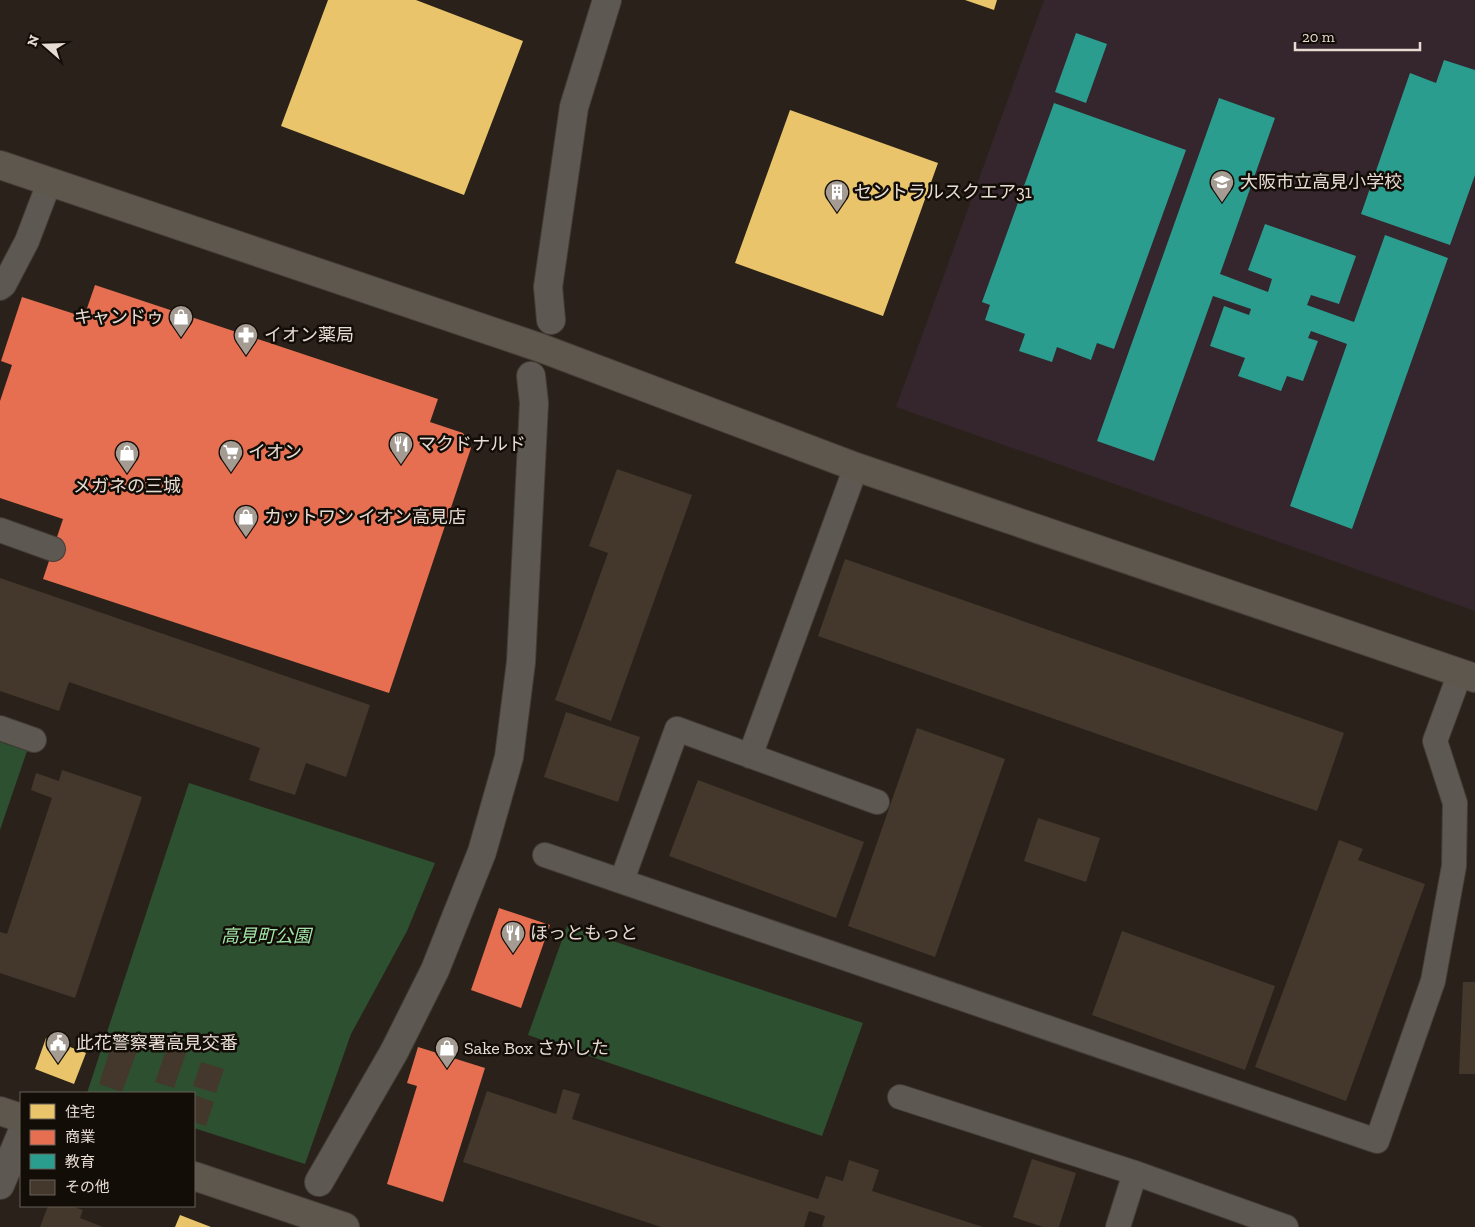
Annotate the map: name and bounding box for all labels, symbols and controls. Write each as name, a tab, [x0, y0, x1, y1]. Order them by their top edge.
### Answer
north arrow	[20, 20, 70, 70]
scale bar	[1295, 20, 1420, 52]
text: 20 m	[1302, 28, 1335, 46]
text: N	[23, 32, 43, 49]
school or university icon: 大阪市立高見小学校	[1209, 169, 1235, 203]
place label: 大阪市立高見小学校	[1240, 171, 1402, 193]
building icon: セントラルスクエア31	[824, 179, 850, 213]
place label: セントラルスクエア31	[854, 181, 1032, 203]
shop icon: キャンドゥ	[168, 304, 194, 338]
place label: キャンドゥ	[74, 306, 164, 328]
pharmacy icon: イオン薬局	[233, 322, 259, 356]
place label: イオン薬局	[264, 324, 354, 346]
restaurant icon: マクドナルド	[388, 431, 414, 465]
place label: マクドナルド	[418, 433, 526, 455]
supermarket icon: イオン	[218, 439, 244, 473]
shop icon: メガネの三城	[114, 440, 140, 474]
place label: イオン	[248, 441, 302, 463]
place label: メガネの三城	[73, 475, 181, 497]
shop icon: カットワン イオン高見店	[233, 504, 259, 538]
place label: カットワン イオン高見店	[264, 506, 466, 528]
restaurant icon: ほっともっと	[500, 920, 526, 954]
place label: ほっともっと	[530, 922, 638, 944]
park label: 高見町公園	[221, 925, 314, 947]
public building icon: 此花警察署高見交番	[45, 1030, 71, 1064]
place label: 此花警察署高見交番	[76, 1032, 238, 1054]
shop icon: Sake Box さかした	[434, 1035, 460, 1069]
place label: Sake Box さかした	[464, 1037, 609, 1059]
legend	[20, 1092, 195, 1207]
text: 住宅	[65, 1103, 95, 1121]
text: 商業	[65, 1128, 95, 1146]
text: 教育	[65, 1153, 95, 1171]
text: その他	[65, 1178, 110, 1196]

